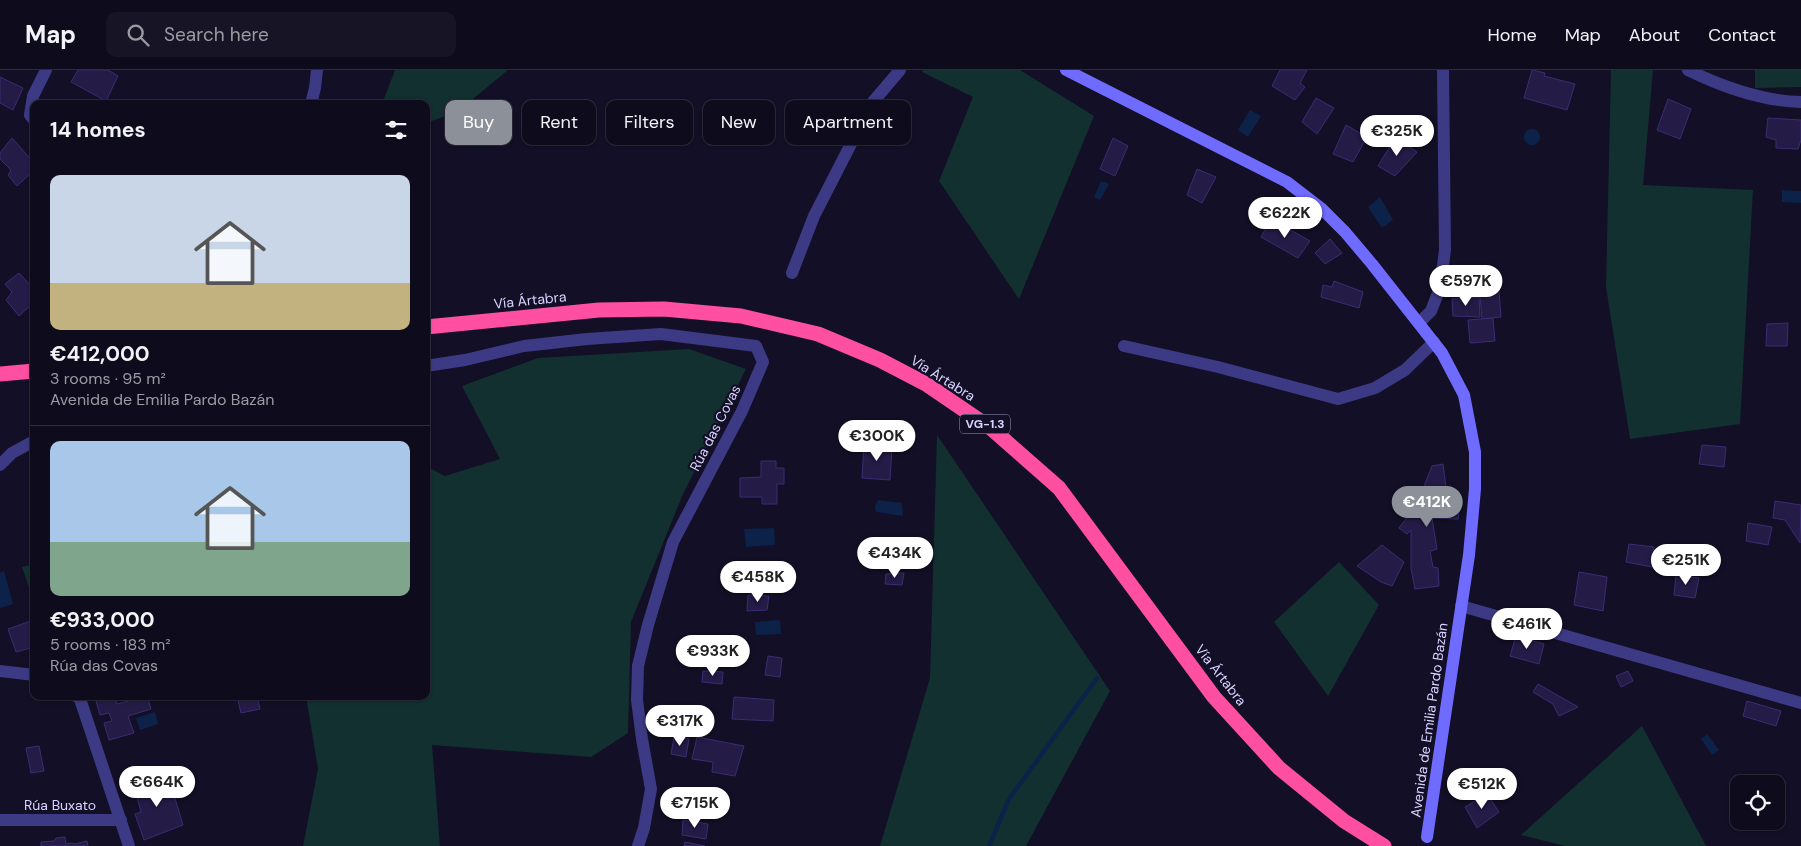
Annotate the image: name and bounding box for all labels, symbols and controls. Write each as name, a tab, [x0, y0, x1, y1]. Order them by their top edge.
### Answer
search box	[106, 12, 456, 57]
text: Map	[25, 19, 76, 50]
icon: search	[124, 21, 152, 49]
text: Search here	[164, 22, 269, 47]
text: Home	[1487, 23, 1537, 47]
text: Map	[1565, 23, 1601, 47]
text: About	[1629, 23, 1680, 47]
text: Contact	[1708, 23, 1776, 47]
chip: Buy	[445, 100, 512, 145]
chip: Rent	[522, 100, 596, 145]
chip: Filters	[606, 100, 693, 145]
chip: New	[703, 100, 775, 145]
chip: Apartment	[785, 100, 911, 145]
pin: €325K	[1362, 114, 1432, 157]
text: 14 homes	[50, 116, 146, 144]
icon: filters	[382, 116, 410, 144]
text: €325K	[1371, 120, 1423, 141]
pin: €622K	[1250, 196, 1320, 239]
text: €622K	[1259, 202, 1311, 223]
icon: home	[185, 208, 275, 298]
pin: €597K	[1431, 264, 1501, 307]
text: €597K	[1440, 270, 1492, 291]
street label: Vía Ártabra	[493, 287, 567, 313]
text: €412,000	[50, 340, 150, 368]
street label: Vía Ártabra	[907, 351, 979, 405]
text: 3 rooms · 95 m²	[50, 368, 166, 389]
street label: Rúa das Covas	[686, 382, 744, 474]
text: Avenida de Emilia Pardo Bazán	[50, 389, 274, 410]
road number: VG-1.3	[960, 414, 1010, 434]
pin: €300K	[842, 420, 912, 462]
text: €300K	[849, 425, 905, 446]
icon: home	[185, 473, 275, 563]
pin: €412K	[1392, 486, 1462, 528]
text: €412K	[1403, 491, 1451, 512]
pin: €434K	[860, 536, 930, 579]
text: €434K	[868, 542, 922, 563]
pin: €251K	[1651, 544, 1721, 586]
text: €251K	[1662, 549, 1710, 570]
pin: €458K	[723, 560, 793, 603]
text: €458K	[731, 566, 785, 587]
text: €933,000	[50, 606, 155, 634]
pin: €461K	[1492, 608, 1562, 650]
text: €461K	[1502, 613, 1552, 634]
street label: Avenida de Emilia Pardo Bazán	[1406, 622, 1452, 818]
text: 5 rooms · 183 m²	[50, 634, 171, 655]
pin: €933K	[678, 634, 748, 677]
text: €933K	[687, 640, 739, 661]
street label: Vía Ártabra	[1191, 641, 1251, 709]
text: Rúa das Covas	[50, 655, 158, 676]
pin: €317K	[645, 704, 715, 747]
text: €317K	[656, 710, 704, 731]
pin: €664K	[122, 766, 192, 808]
pin: €512K	[1447, 768, 1517, 810]
text: €664K	[130, 771, 184, 792]
text: €512K	[1458, 773, 1506, 794]
map controls	[1730, 775, 1785, 830]
button: locate	[1730, 775, 1785, 830]
pin: €715K	[660, 786, 730, 829]
text: €715K	[671, 792, 719, 813]
street label: Rúa Buxato	[24, 796, 96, 814]

